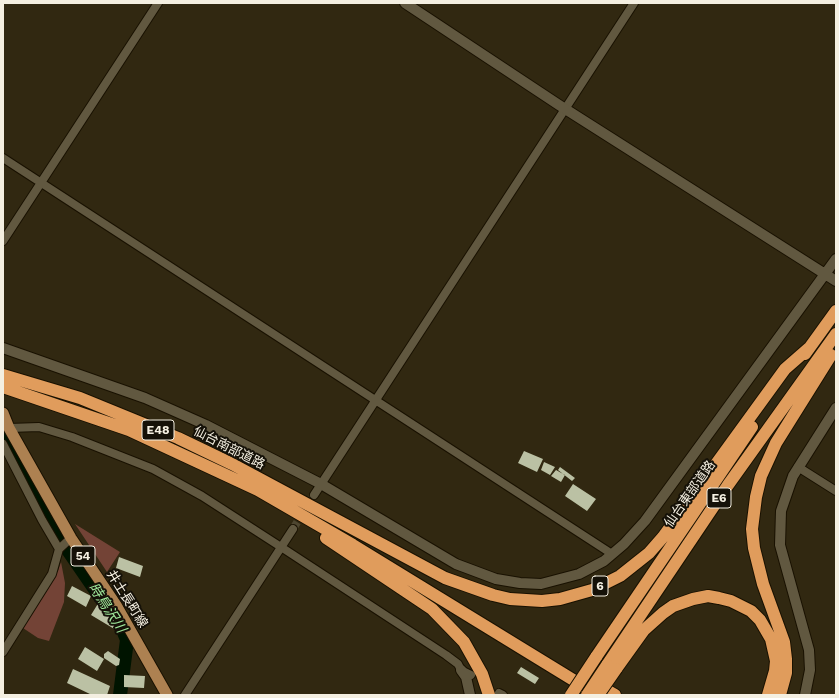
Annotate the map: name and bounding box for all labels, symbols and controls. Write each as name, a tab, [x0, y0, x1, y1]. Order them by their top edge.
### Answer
road number: E48	[142, 420, 174, 440]
street label: 仙台南部道路	[191, 423, 267, 473]
street label: 仙台東部道路	[661, 458, 719, 530]
road number: E6	[707, 488, 731, 508]
road number: 54	[71, 546, 95, 566]
street label: 井土長町線	[103, 567, 151, 631]
road number: 6	[592, 576, 608, 596]
water label: 時鳥沢川	[85, 580, 129, 636]

